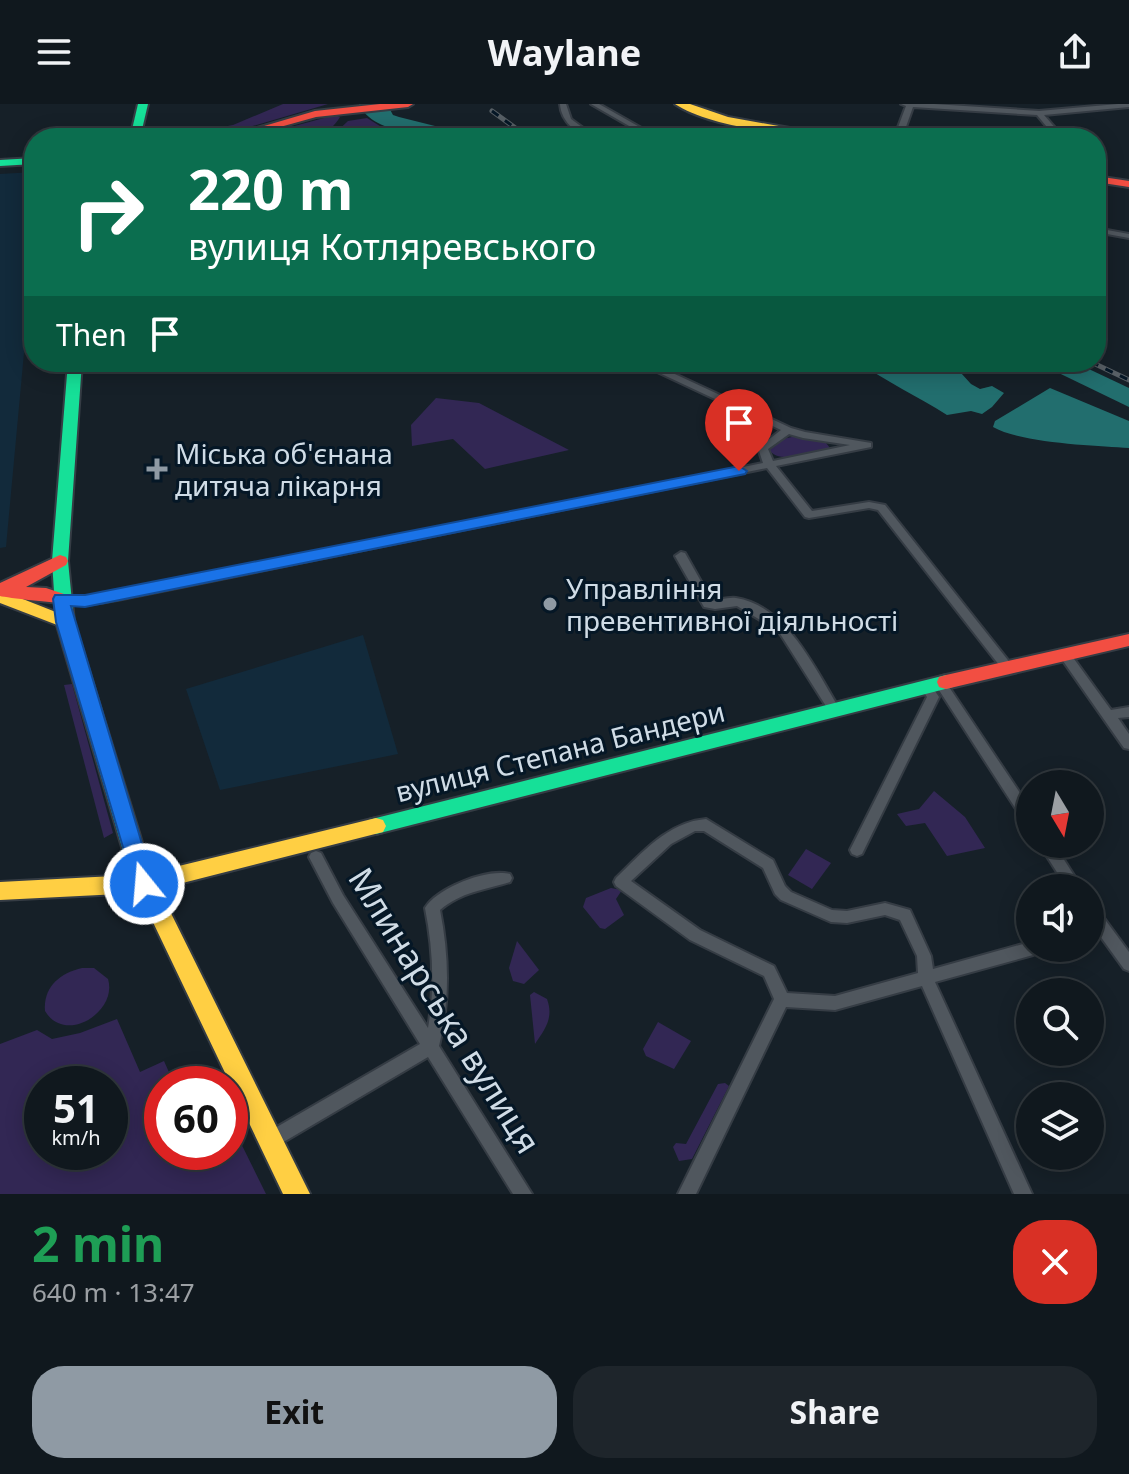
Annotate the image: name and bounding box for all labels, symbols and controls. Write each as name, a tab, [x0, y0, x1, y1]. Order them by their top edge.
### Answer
text: Waylane	[488, 28, 641, 77]
icon: menu	[32, 30, 76, 74]
icon: share	[1053, 30, 1097, 74]
text: 220 m	[188, 150, 353, 226]
icon: right	[56, 160, 160, 264]
text: вулиця Котляревського	[188, 222, 596, 271]
icon: arrive	[143, 312, 187, 356]
text: Then	[56, 314, 127, 355]
pin	[705, 389, 773, 471]
icon: arrive	[717, 401, 761, 445]
place label: Міська об'єнана дитяча лікарня	[175, 434, 393, 504]
marker: Міська об'єнана дитяча лікарня	[146, 458, 168, 480]
place label: Управління превентивної діяльності	[566, 569, 898, 639]
marker: Управління превентивної діяльності	[541, 595, 559, 613]
street label: вулиця Степана Бандери	[391, 692, 729, 810]
north arrow	[1016, 770, 1104, 858]
map controls	[1016, 770, 1104, 1170]
position arrow	[102, 842, 186, 926]
street label: Млинарська вулиця	[338, 858, 552, 1162]
button: sound	[1016, 874, 1104, 962]
button: search	[1016, 978, 1104, 1066]
speed limit sign: 60	[144, 1066, 248, 1170]
text: 51	[53, 1080, 99, 1135]
button: layers	[1016, 1082, 1104, 1170]
text: km/h	[51, 1124, 101, 1151]
text: 2 min	[32, 1211, 164, 1276]
button: close	[1013, 1220, 1097, 1304]
text: 640 m · 13:47	[32, 1274, 195, 1310]
button: Exit	[32, 1366, 557, 1458]
button: Share	[573, 1366, 1097, 1458]

